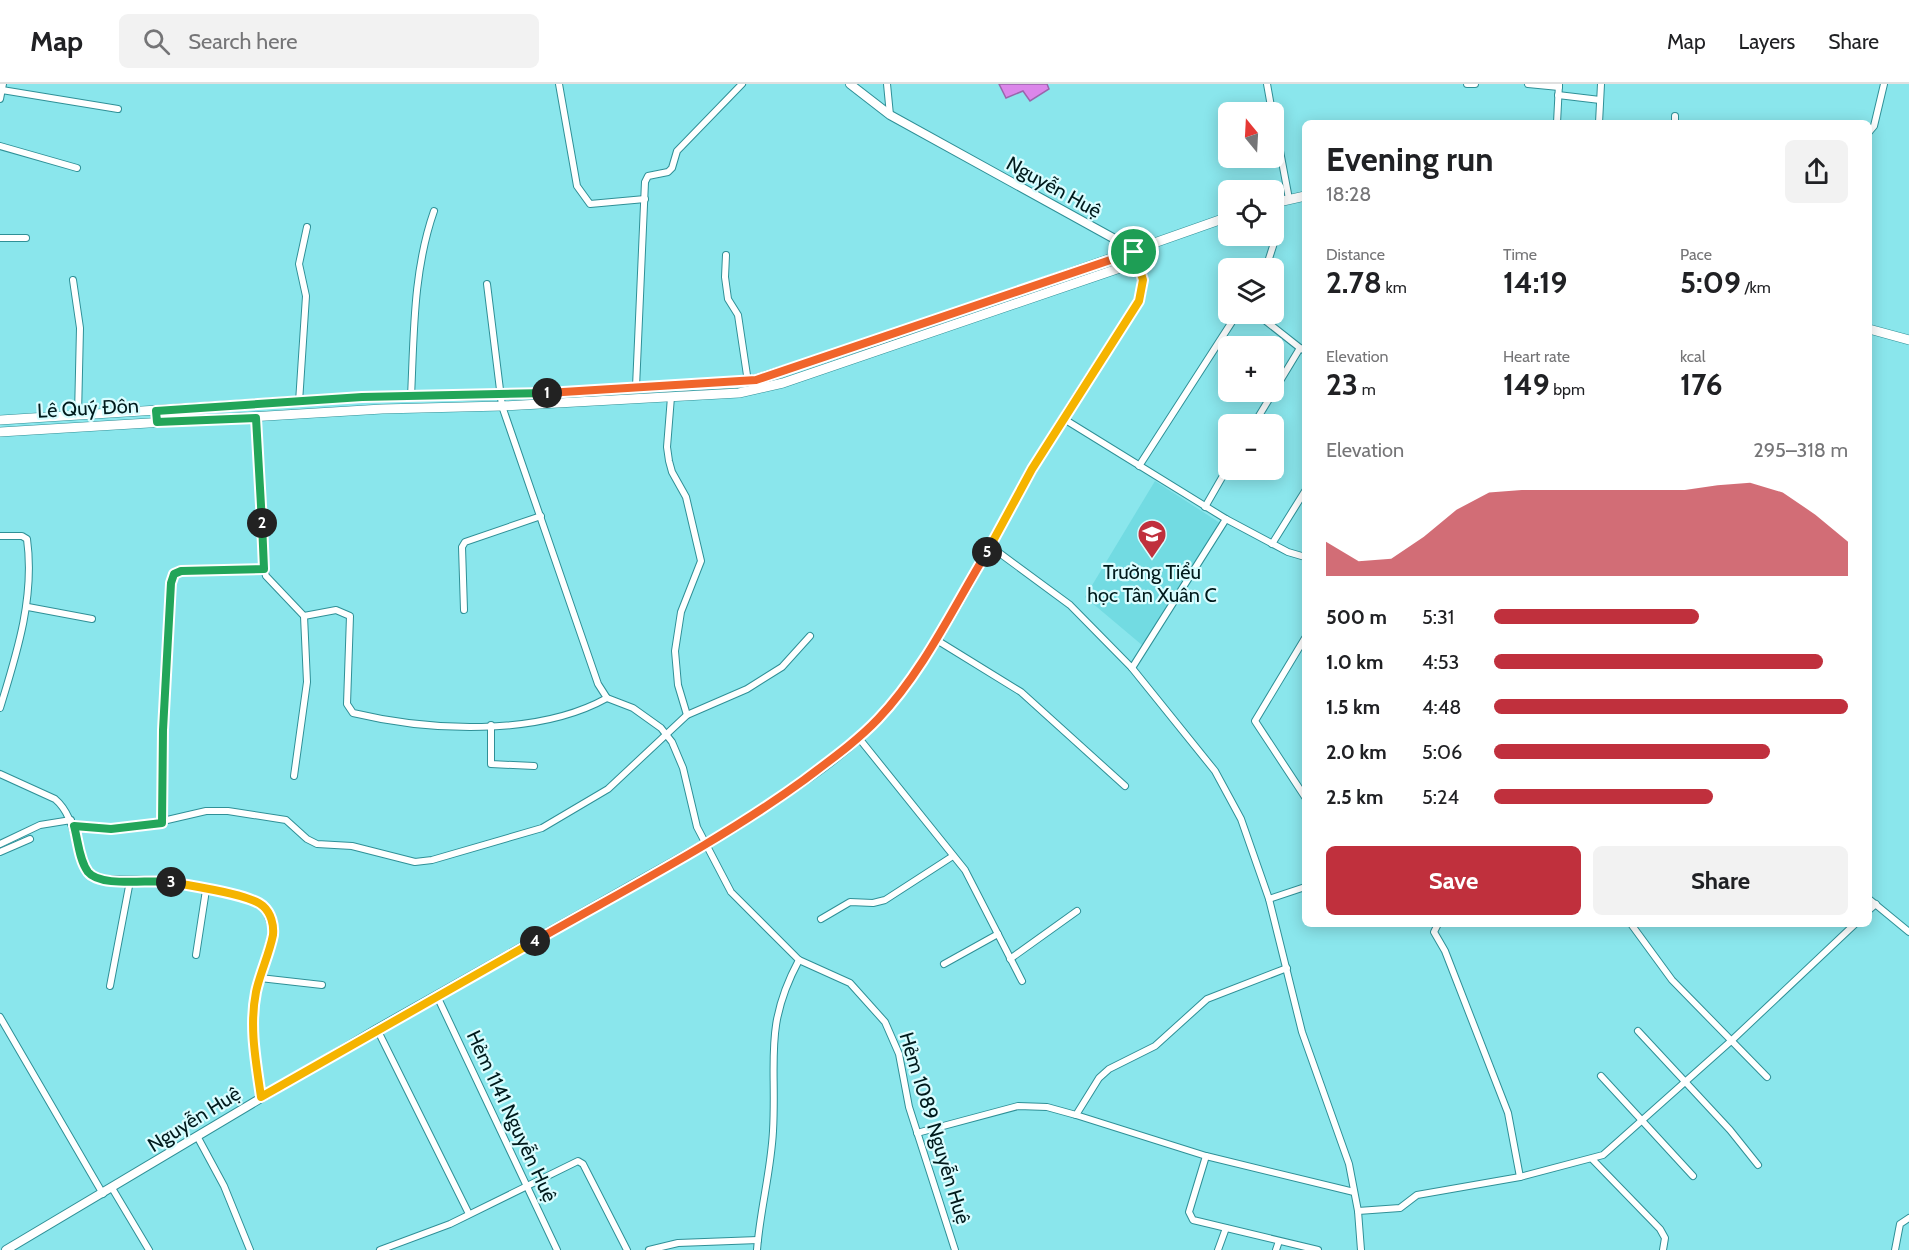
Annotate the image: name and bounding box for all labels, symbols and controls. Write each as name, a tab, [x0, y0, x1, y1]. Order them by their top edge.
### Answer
search box	[119, 14, 539, 68]
text: Map	[30, 24, 83, 58]
icon: search	[140, 25, 173, 58]
text: Search here	[188, 28, 297, 55]
text: Map	[1667, 29, 1706, 54]
text: Layers	[1739, 29, 1795, 54]
text: Share	[1828, 29, 1879, 54]
north arrow	[1218, 102, 1284, 168]
map controls	[1218, 102, 1284, 480]
text: Evening run	[1326, 139, 1493, 179]
button: share	[1785, 140, 1848, 203]
street label: Nguyễn Huệ	[1002, 151, 1106, 223]
button: locate	[1218, 180, 1284, 246]
text: 18:28	[1326, 182, 1371, 206]
pin	[1108, 226, 1159, 277]
icon: arrive	[1117, 235, 1150, 268]
text: Distance	[1326, 245, 1385, 264]
text: Time	[1503, 245, 1537, 264]
text: Pace	[1680, 245, 1712, 264]
button: layers	[1218, 258, 1284, 324]
text: 2.78	[1326, 264, 1382, 301]
text: 14:19	[1503, 264, 1567, 301]
text: 5:09	[1680, 264, 1741, 301]
text: km	[1382, 278, 1407, 297]
text: /km	[1741, 278, 1771, 297]
button: +	[1218, 336, 1284, 402]
text: Elevation	[1326, 347, 1389, 366]
text: Heart rate	[1503, 347, 1570, 366]
text: kcal	[1680, 347, 1706, 366]
text: 23	[1326, 366, 1358, 403]
text: 149	[1503, 366, 1550, 403]
text: 176	[1680, 366, 1723, 403]
pin: 1	[532, 378, 562, 408]
text: m	[1358, 380, 1376, 399]
text: bpm	[1550, 380, 1585, 399]
text: 1	[544, 383, 550, 402]
street label: Lê Quý Đôn	[37, 393, 139, 423]
button: −	[1218, 414, 1284, 480]
text: Elevation	[1326, 438, 1404, 462]
text: 295–318 m	[1753, 438, 1848, 462]
pin: 2	[247, 508, 277, 538]
text: 2	[258, 513, 266, 532]
school or university icon: Trường Tiểu học Tân Xuân C	[1136, 518, 1168, 560]
pin: 5	[972, 537, 1002, 567]
text: 5	[983, 542, 991, 561]
place label: Trường Tiểu học Tân Xuân C	[1087, 560, 1217, 607]
text: 500 m	[1326, 605, 1387, 629]
text: 5:31	[1422, 605, 1454, 629]
text: 1.0 km	[1326, 650, 1383, 674]
text: 4:53	[1422, 650, 1459, 674]
text: 1.5 km	[1326, 695, 1380, 719]
text: 4:48	[1422, 695, 1461, 719]
text: 2.0 km	[1326, 740, 1387, 764]
text: 5:06	[1422, 740, 1462, 764]
text: 2.5 km	[1326, 785, 1383, 809]
text: 5:24	[1422, 785, 1459, 809]
button: Save	[1326, 846, 1581, 915]
button: Share	[1593, 846, 1848, 915]
pin: 3	[156, 867, 186, 897]
text: 3	[167, 872, 175, 891]
pin: 4	[520, 926, 550, 956]
text: 4	[530, 931, 540, 950]
street label: Hẻm 1141 Nguyễn Huệ	[462, 1026, 562, 1206]
street label: Hẻm 1089 Nguyễn Huệ	[894, 1029, 976, 1227]
street label: Nguyễn Huệ	[143, 1081, 245, 1157]

